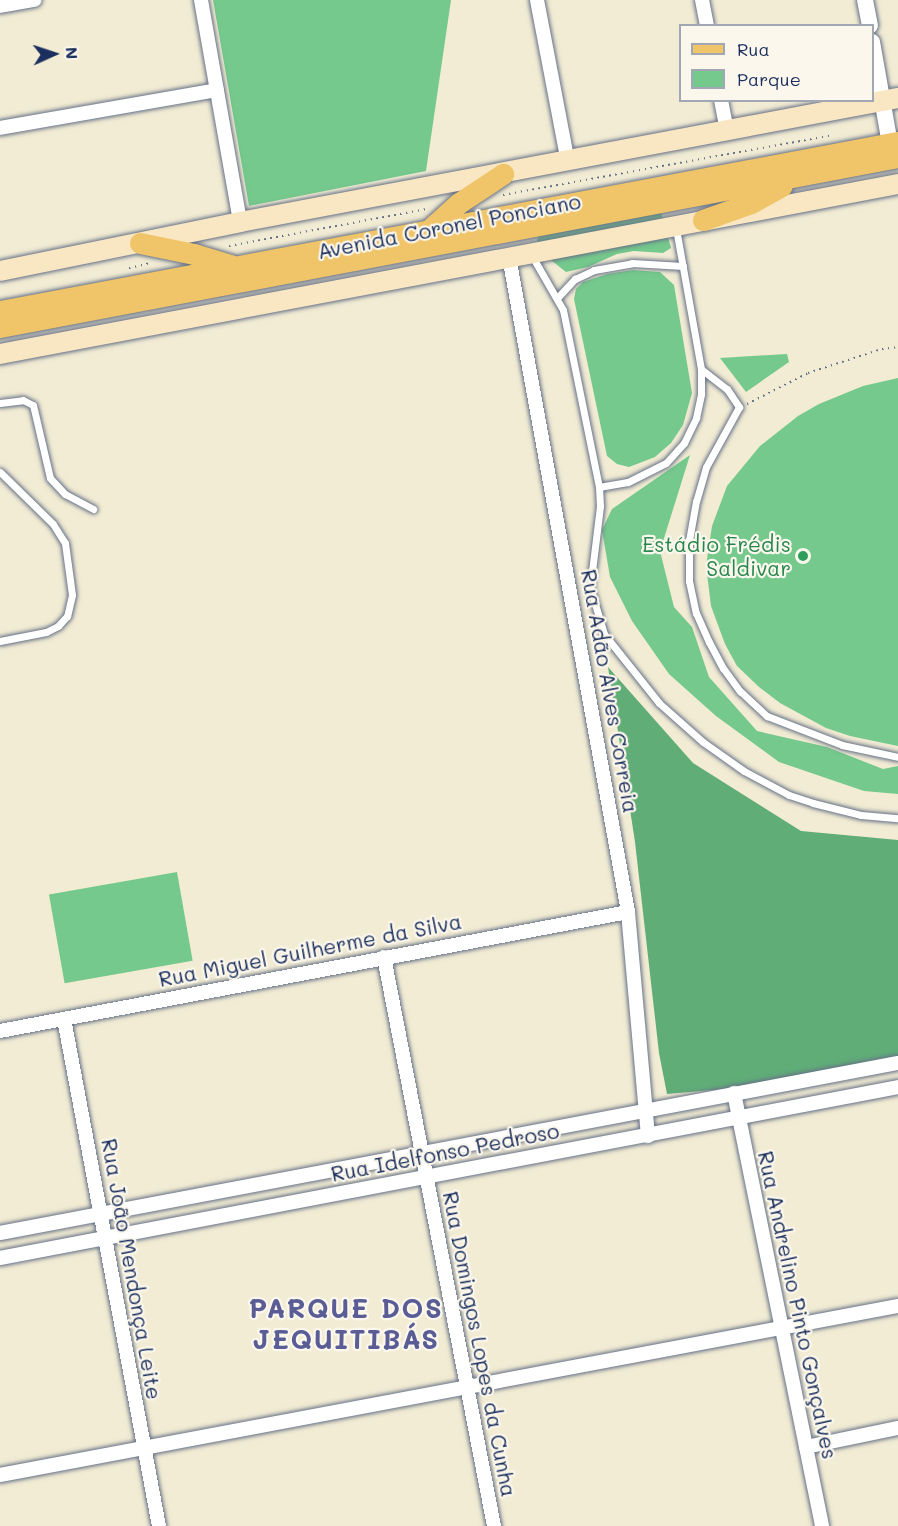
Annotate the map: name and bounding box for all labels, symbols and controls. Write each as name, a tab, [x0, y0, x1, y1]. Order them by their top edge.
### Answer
north arrow	[24, 24, 84, 84]
legend	[679, 24, 874, 102]
text: Rua	[737, 37, 770, 61]
text: N	[62, 46, 83, 60]
text: Parque	[737, 67, 801, 91]
street label: Avenida Coronel Ponciano	[315, 188, 583, 264]
place label: Estádio Frédis Saldivar	[642, 531, 791, 581]
marker: Estádio Frédis Saldivar	[796, 549, 810, 563]
street label: Rua Adão Alves Correia	[576, 567, 644, 815]
street label: Rua Miguel Guilherme da Silva	[156, 908, 464, 992]
street label: Rua Idelfonso Pedroso	[329, 1118, 561, 1186]
street label: Rua João Mendonça Leite	[97, 1137, 167, 1401]
street label: Rua Andrelino Pinto Gonçalves	[753, 1149, 843, 1461]
street label: Rua Domingos Lopes da Cunha	[438, 1189, 522, 1499]
district label: PARQUE DOS JEQUITIBÁS	[249, 1291, 443, 1354]

